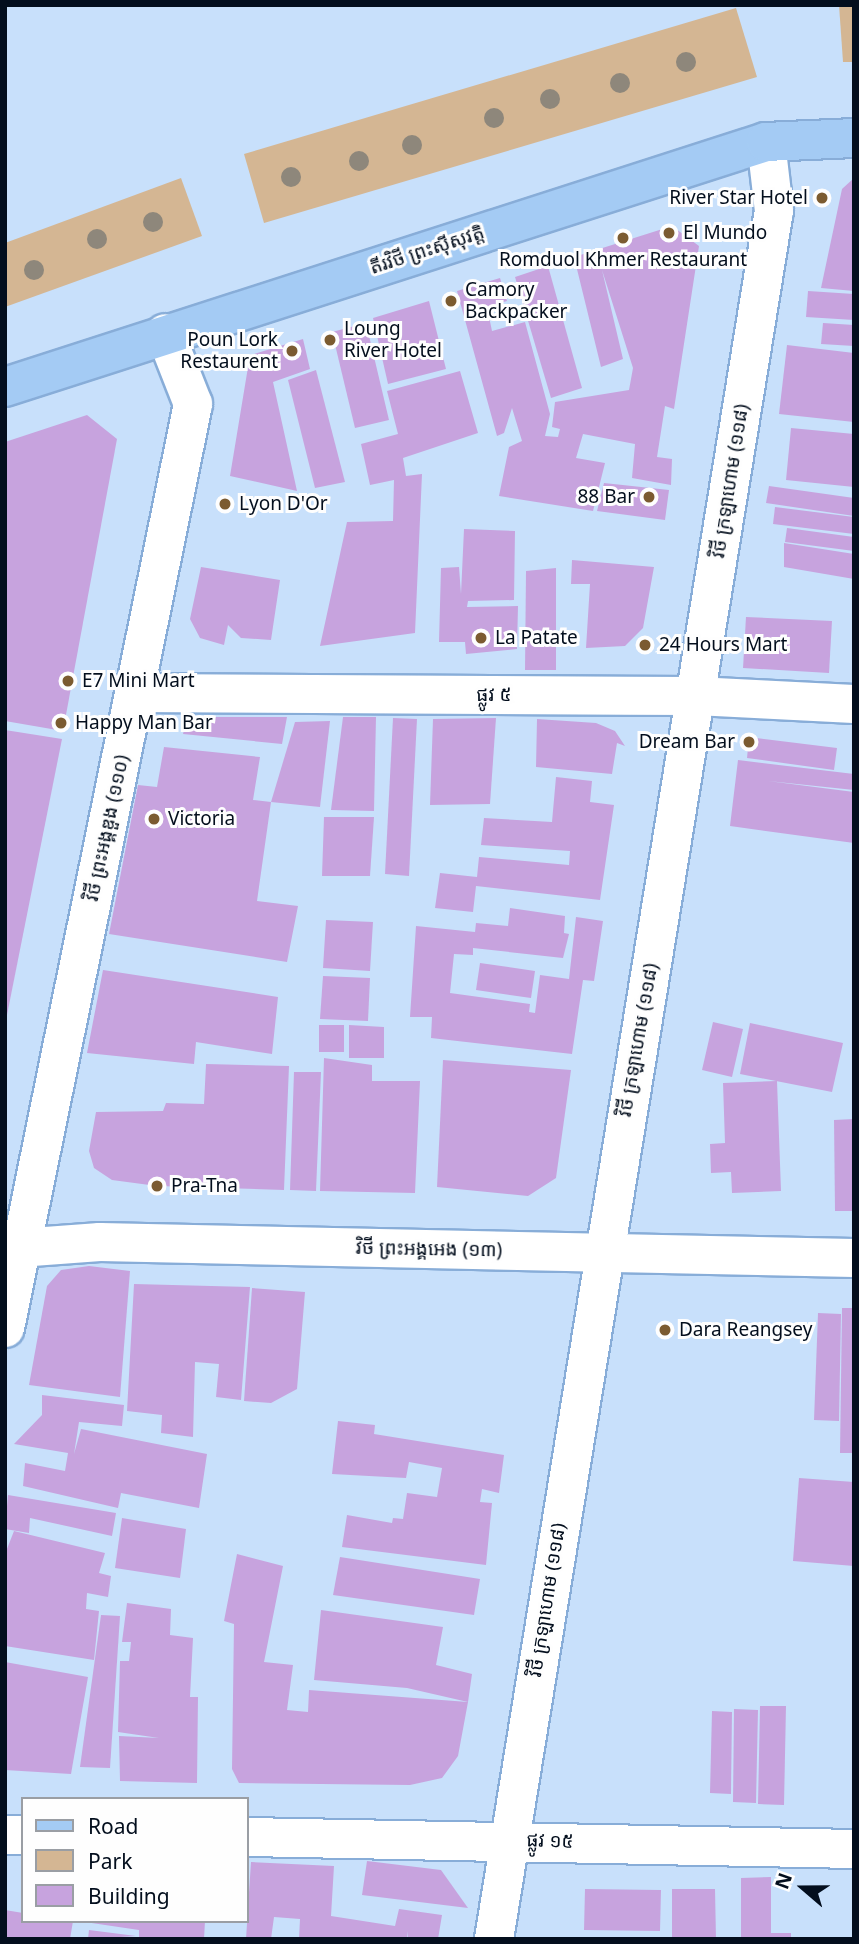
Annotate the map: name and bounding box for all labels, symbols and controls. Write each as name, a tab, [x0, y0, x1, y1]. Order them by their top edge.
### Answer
place label: River Star Hotel	[669, 187, 808, 209]
marker: River Star Hotel	[814, 190, 830, 206]
street label: តីរវិថី ព្រះស៊ីសុវត្តិ	[367, 221, 487, 279]
place label: El Mundo	[683, 222, 767, 244]
marker: El Mundo	[661, 225, 677, 241]
marker: Romduol Khmer Restaurant	[615, 230, 631, 246]
place label: Romduol Khmer Restaurant	[499, 249, 747, 271]
place label: Camory Backpacker	[465, 279, 567, 323]
marker: Camory Backpacker	[443, 293, 459, 309]
place label: Loung River Hotel	[344, 318, 442, 362]
place label: Poun Lork Restaurent	[180, 329, 278, 373]
marker: Loung River Hotel	[322, 332, 338, 348]
marker: Poun Lork Restaurent	[284, 343, 300, 359]
street label: វិថី ក្រឡាហោម (១១៨)	[707, 402, 753, 560]
place label: 88 Bar	[577, 486, 635, 508]
marker: 88 Bar	[641, 489, 657, 505]
place label: Lyon D'Or	[239, 493, 328, 515]
marker: Lyon D'Or	[217, 496, 233, 512]
place label: La Patate	[495, 627, 578, 649]
marker: La Patate	[473, 630, 489, 646]
place label: 24 Hours Mart	[659, 634, 787, 656]
marker: 24 Hours Mart	[637, 637, 653, 653]
place label: E7 Mini Mart	[82, 670, 195, 692]
marker: E7 Mini Mart	[60, 673, 76, 689]
street label: ផ្លូវ ៥	[476, 684, 512, 706]
place label: Happy Man Bar	[75, 712, 213, 734]
marker: Happy Man Bar	[53, 715, 69, 731]
place label: Dream Bar	[639, 731, 735, 753]
marker: Dream Bar	[741, 734, 757, 750]
street label: វិថី ព្រះអង្គឌួង (១១០)	[80, 753, 134, 903]
place label: Victoria	[168, 808, 235, 830]
marker: Victoria	[146, 811, 162, 827]
street label: វិថី ក្រឡាហោម (១១៨)	[613, 961, 663, 1119]
place label: Pra-Tna	[171, 1175, 238, 1197]
marker: Pra-Tna	[149, 1178, 165, 1194]
street label: វិថី ព្រះអង្គអេង (១៣)	[356, 1236, 502, 1262]
place label: Dara Reangsey	[679, 1319, 812, 1341]
marker: Dara Reangsey	[657, 1322, 673, 1338]
street label: វិថី ក្រឡាហោម (១១៨)	[524, 1521, 570, 1679]
legend	[21, 1797, 248, 1923]
text: Road	[88, 1812, 138, 1840]
street label: ផ្លូវ ១៥	[526, 1829, 574, 1853]
text: Park	[88, 1847, 132, 1875]
north arrow	[768, 1853, 838, 1923]
text: N	[768, 1869, 798, 1893]
text: Building	[88, 1882, 170, 1910]

